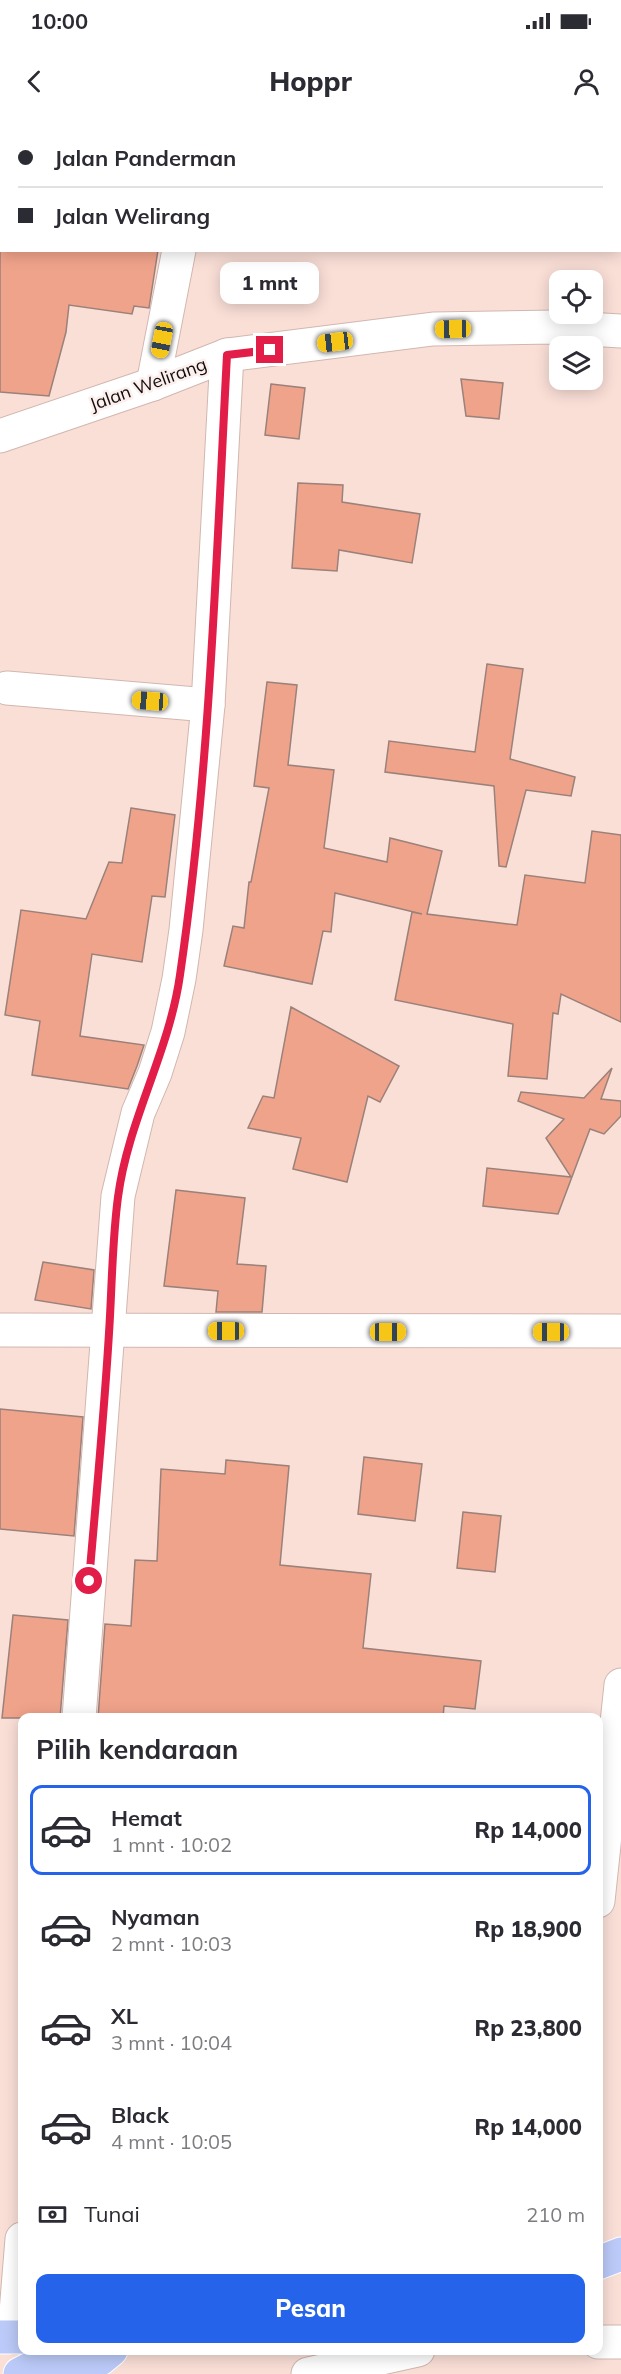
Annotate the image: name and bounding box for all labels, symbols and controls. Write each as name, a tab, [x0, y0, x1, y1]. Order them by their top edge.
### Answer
text: 10:00	[30, 7, 88, 35]
text: Hoppr	[269, 64, 352, 98]
icon: back	[18, 65, 51, 98]
icon: person	[570, 65, 603, 98]
text: Jalan Panderman	[54, 144, 236, 172]
text: Jalan Welirang	[54, 202, 210, 230]
callout: 1 mnt	[220, 263, 320, 305]
text: 1 mnt	[241, 270, 298, 295]
map controls	[549, 270, 603, 390]
button: locate	[549, 270, 603, 324]
car	[435, 320, 471, 338]
car	[150, 321, 174, 359]
car	[316, 331, 354, 353]
route end	[256, 336, 283, 363]
button: layers	[549, 336, 603, 390]
street label: Jalan Welirang	[86, 352, 210, 416]
car	[131, 691, 169, 711]
car	[208, 1322, 244, 1340]
car	[370, 1323, 406, 1341]
car	[533, 1323, 569, 1341]
route start	[75, 1567, 102, 1594]
text: Pilih kendaraan	[36, 1732, 238, 1766]
icon: car	[39, 1803, 93, 1857]
text: Hemat	[111, 1804, 182, 1832]
text: Rp 14,000	[475, 1816, 582, 1844]
text: 1 mnt · 10:02	[111, 1832, 232, 1857]
icon: car	[39, 1902, 93, 1956]
text: Nyaman	[111, 1903, 200, 1931]
text: Rp 18,900	[475, 1915, 582, 1943]
text: 2 mnt · 10:03	[111, 1931, 232, 1956]
icon: car	[39, 2001, 93, 2055]
text: XL	[111, 2002, 138, 2030]
text: Rp 23,800	[475, 2014, 582, 2042]
text: 3 mnt · 10:04	[111, 2030, 232, 2055]
icon: car	[39, 2100, 93, 2154]
text: Black	[111, 2101, 169, 2129]
text: Rp 14,000	[475, 2113, 582, 2141]
text: 4 mnt · 10:05	[111, 2129, 232, 2154]
icon: cash	[36, 2198, 69, 2231]
text: Tunai	[84, 2200, 140, 2228]
text: 210 m	[526, 2202, 585, 2227]
button: Pesan	[36, 2274, 585, 2343]

